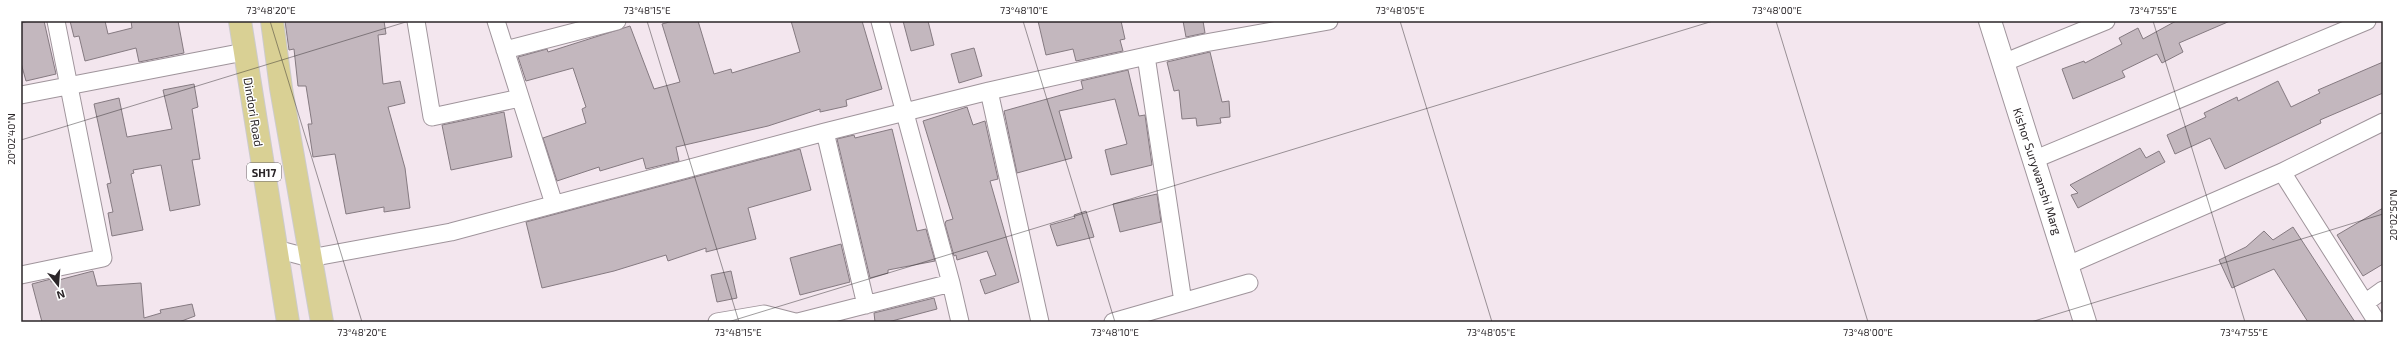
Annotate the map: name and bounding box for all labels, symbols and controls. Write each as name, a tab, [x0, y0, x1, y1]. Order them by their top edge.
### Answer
text: 73°48'20"E	[246, 4, 296, 16]
text: 73°48'15"E	[623, 4, 671, 16]
text: 73°48'10"E	[1000, 4, 1048, 16]
text: 73°48'05"E	[1375, 4, 1425, 16]
text: 73°48'00"E	[1752, 4, 1802, 16]
text: 73°47'55"E	[2129, 4, 2177, 16]
street label: Dindori Road	[242, 76, 266, 148]
street label: Kishor Surywanshi Marg	[2011, 106, 2065, 237]
text: 20°02'40"N	[5, 113, 17, 165]
road number: SH17	[247, 163, 281, 181]
text: 20°02'50"N	[2387, 190, 2399, 241]
north arrow	[38, 265, 78, 305]
text: N	[55, 288, 67, 302]
text: 73°48'20"E	[337, 326, 387, 338]
text: 73°48'15"E	[714, 326, 762, 338]
text: 73°48'10"E	[1091, 326, 1139, 338]
text: 73°48'05"E	[1466, 326, 1516, 338]
text: 73°48'00"E	[1843, 326, 1893, 338]
text: 73°47'55"E	[2220, 326, 2268, 338]

